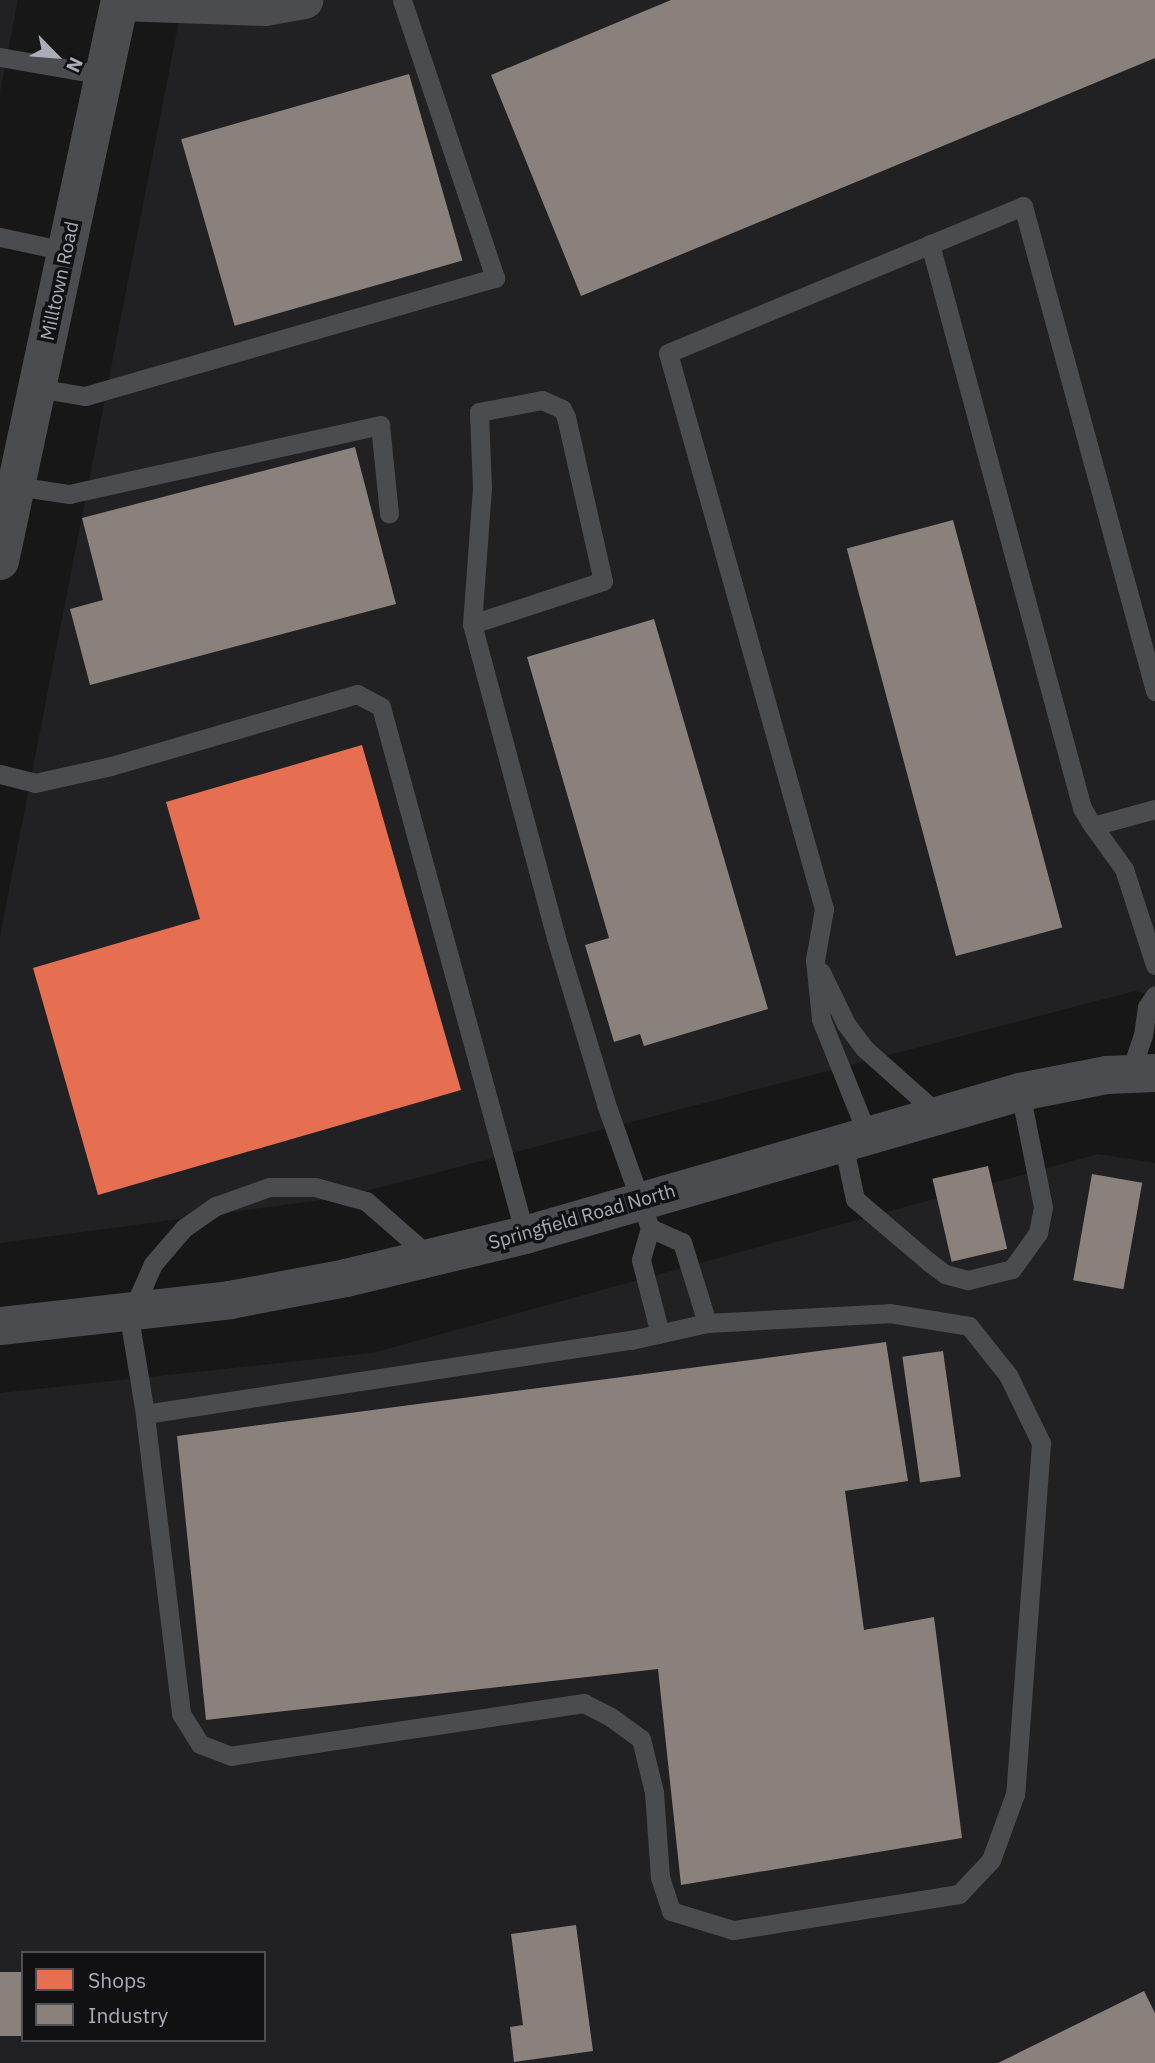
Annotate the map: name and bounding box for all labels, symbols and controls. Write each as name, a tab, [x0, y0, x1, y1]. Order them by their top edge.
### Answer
north arrow	[21, 21, 91, 91]
text: N	[61, 54, 89, 76]
street label: Milltown Road	[36, 219, 84, 343]
street label: Springfield Road North	[486, 1179, 678, 1255]
legend	[21, 1951, 266, 2042]
text: Shops	[88, 1966, 146, 1994]
text: Industry	[88, 2001, 168, 2029]

